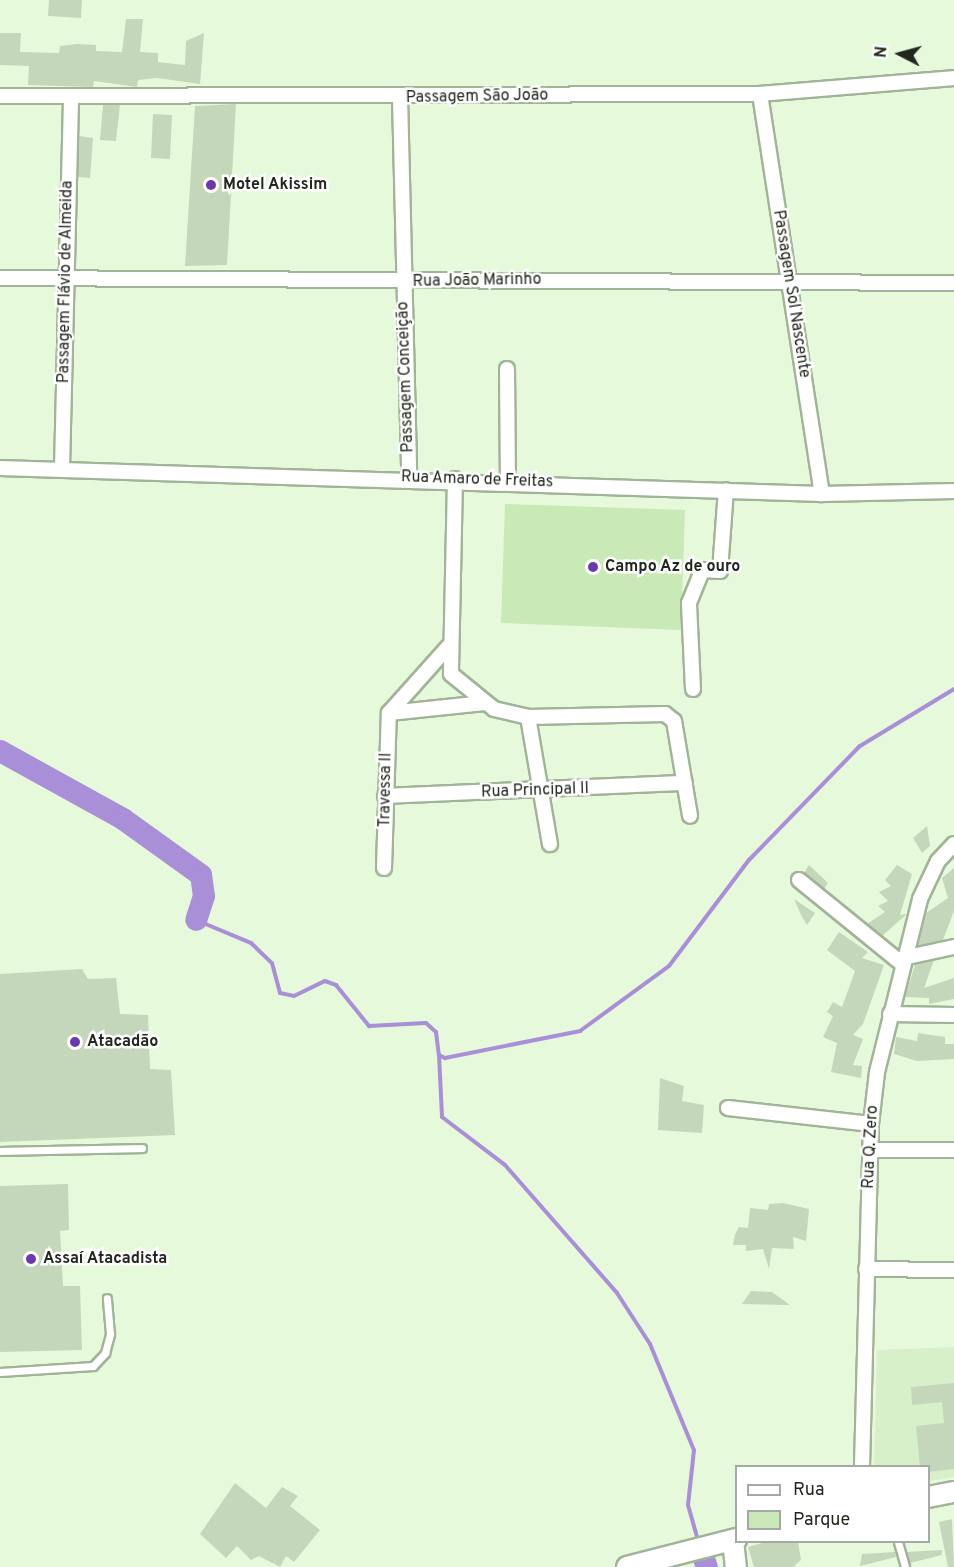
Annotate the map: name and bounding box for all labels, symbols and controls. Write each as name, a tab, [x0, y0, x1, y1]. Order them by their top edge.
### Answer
north arrow	[870, 24, 930, 84]
text: N	[872, 45, 893, 59]
street label: Passagem São João	[406, 86, 548, 108]
place label: Motel Akissim	[223, 175, 328, 195]
marker: Motel Akissim	[204, 178, 218, 192]
street label: Passagem Flávio de Almeida	[55, 180, 77, 384]
street label: Passagem Sol Nascente	[768, 209, 814, 379]
street label: Rua João Marinho	[412, 270, 542, 292]
street label: Passagem Conceição	[394, 301, 418, 453]
street label: Rua Amaro de Freitas	[400, 468, 554, 492]
place label: Campo Az de ouro	[605, 557, 741, 577]
marker: Campo Az de ouro	[586, 560, 600, 574]
street label: Travessa II	[376, 752, 396, 828]
street label: Rua Principal II	[481, 780, 589, 802]
place label: Atacadão	[87, 1032, 158, 1052]
marker: Atacadão	[68, 1035, 82, 1049]
street label: Rua Q. Zero	[859, 1105, 883, 1189]
place label: Assaí Atacadista	[43, 1249, 168, 1269]
marker: Assaí Atacadista	[24, 1252, 38, 1266]
legend	[735, 1465, 930, 1543]
text: Rua	[793, 1479, 824, 1502]
text: Parque	[793, 1509, 850, 1532]

